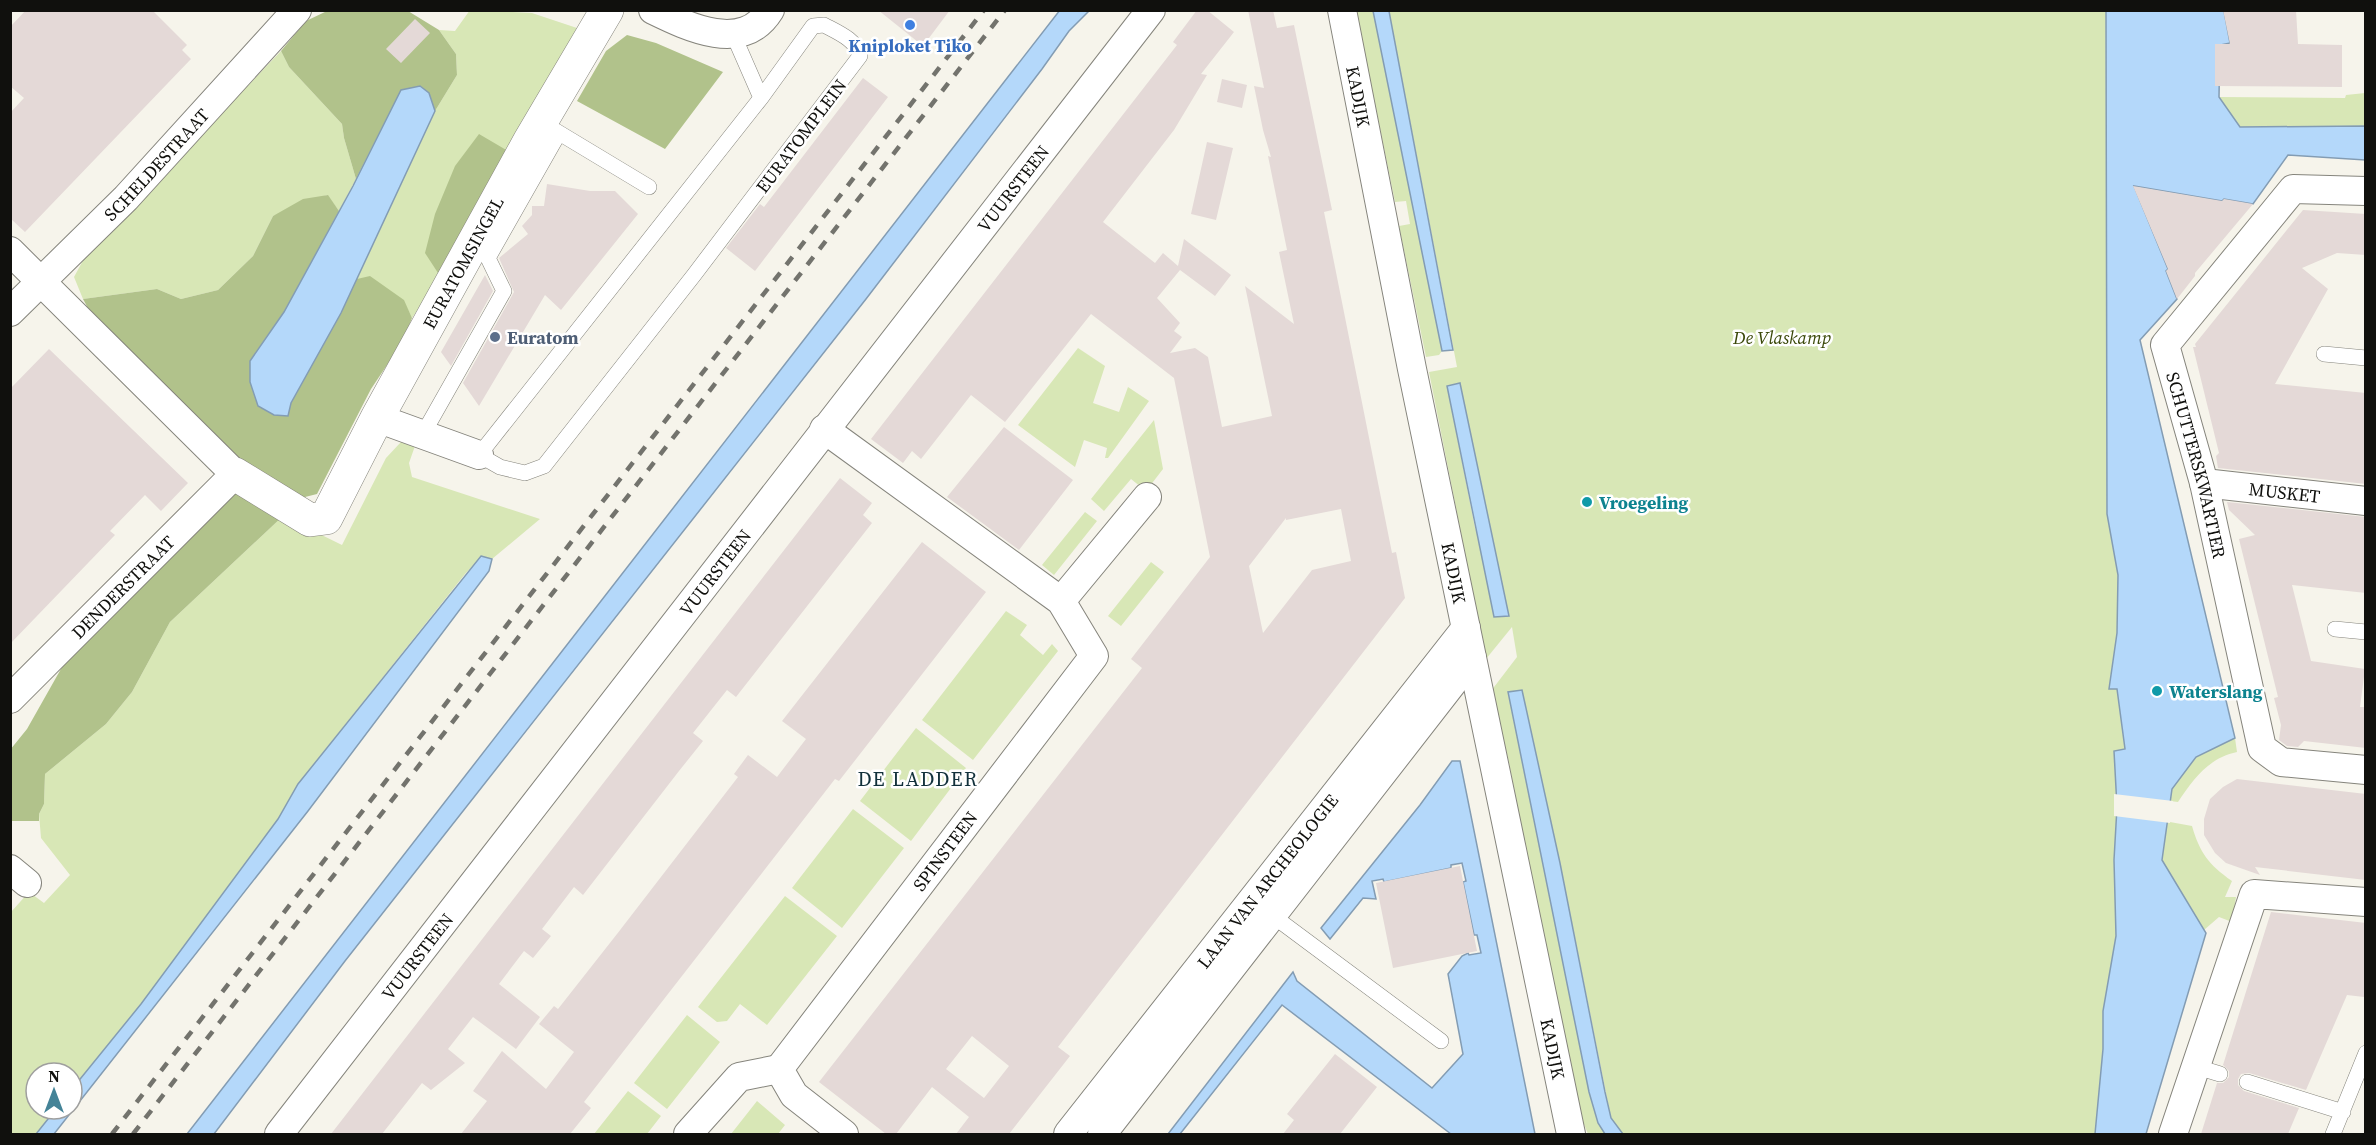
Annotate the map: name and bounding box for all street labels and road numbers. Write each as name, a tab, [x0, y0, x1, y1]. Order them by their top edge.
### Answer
street label: KADIJK	[1341, 64, 1377, 129]
street label: EURATOMPLEIN	[750, 74, 852, 198]
street label: SCHELDESTRAAT	[98, 102, 215, 226]
street label: VUURSTEEN	[971, 139, 1054, 237]
street label: EURATOMSINGEL	[416, 192, 509, 333]
street label: SCHUTTERSKWARTIER	[2161, 369, 2233, 561]
street label: MUSKET	[2247, 476, 2322, 508]
street label: VUURSTEEN	[673, 523, 757, 621]
street label: DENDERSTRAAT	[66, 530, 180, 644]
street label: KADIJK	[1436, 540, 1473, 606]
street label: LAAN VAN ARCHEOLOGIE	[1191, 788, 1344, 973]
street label: SPINSTEEN	[907, 806, 983, 896]
street label: VUURSTEEN	[375, 907, 459, 1005]
street label: KADIJK	[1535, 1016, 1572, 1081]

